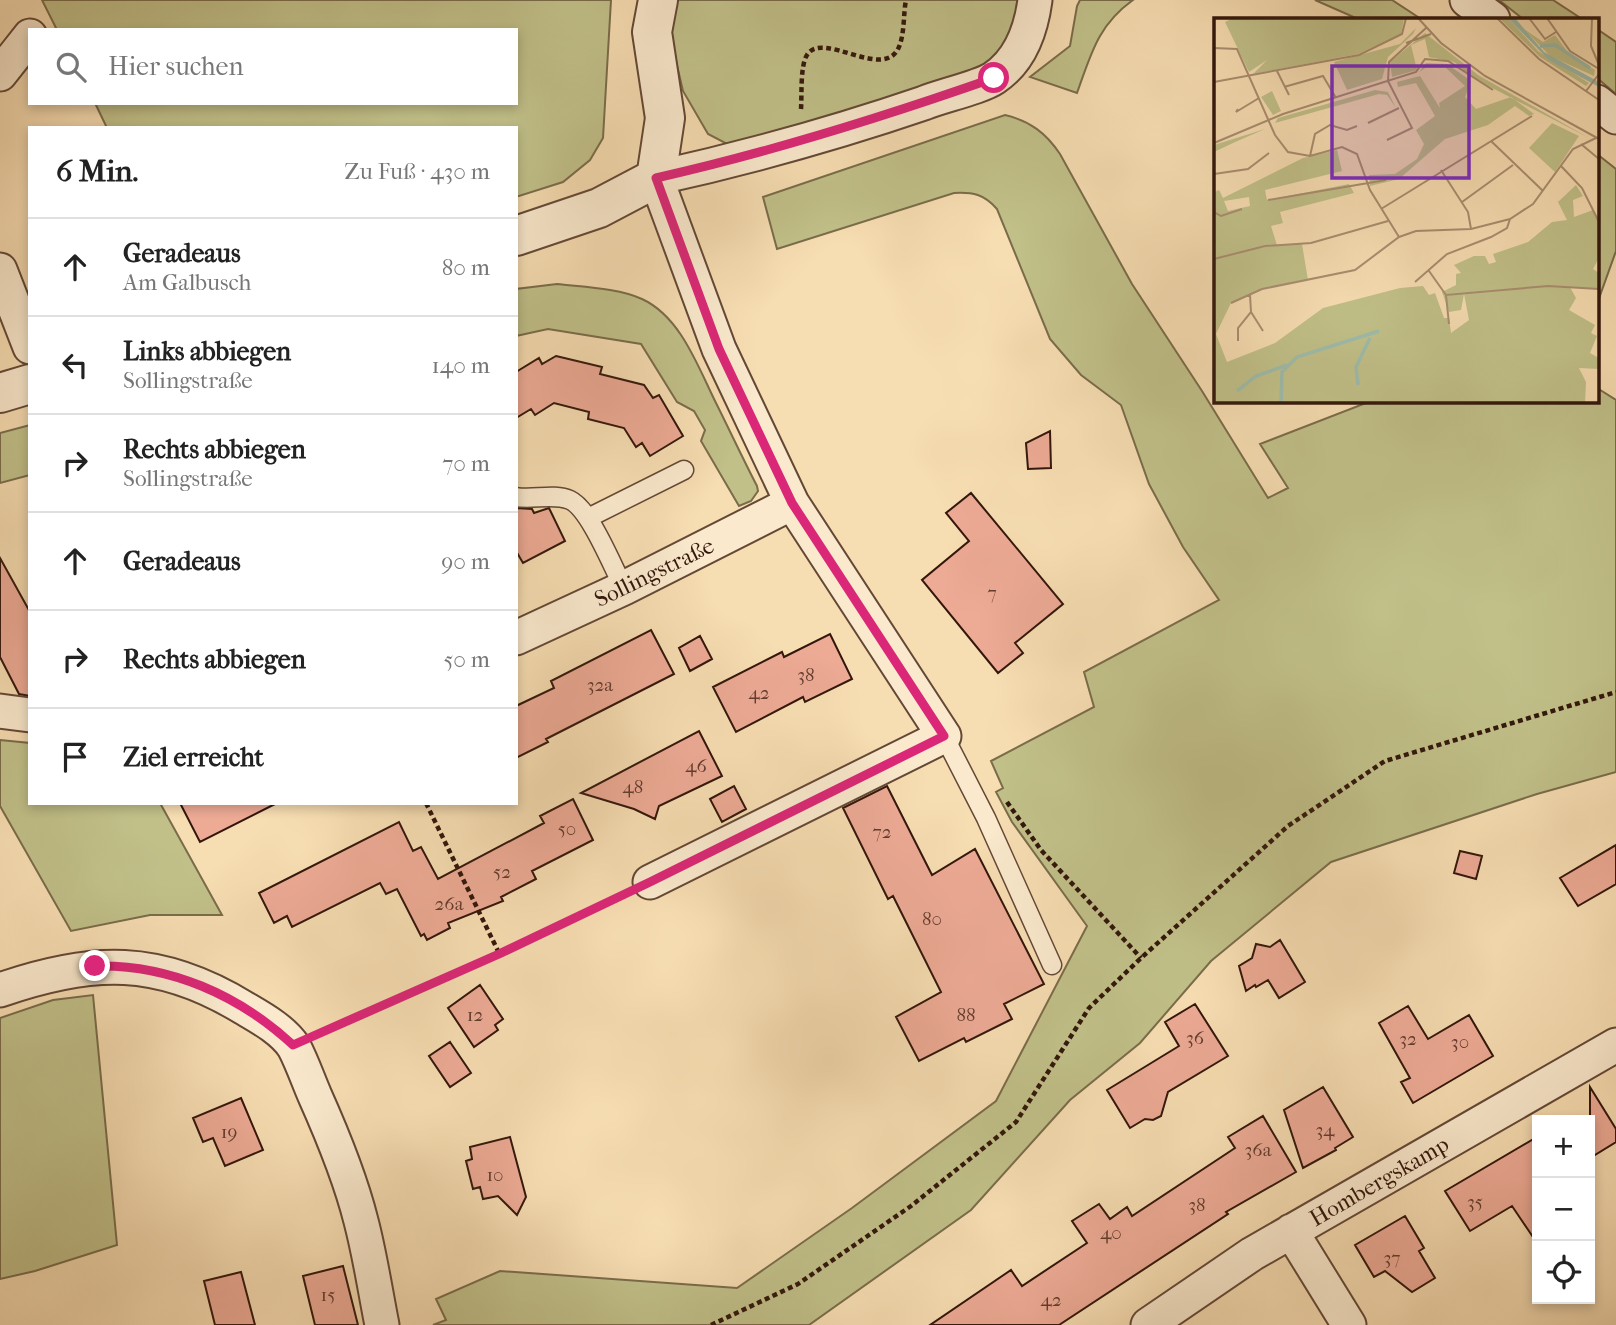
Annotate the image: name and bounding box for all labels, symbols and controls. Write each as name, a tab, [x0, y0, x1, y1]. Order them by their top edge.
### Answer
inset map	[1214, 18, 1598, 402]
search box	[28, 28, 518, 105]
icon: search	[52, 48, 90, 86]
text: Hier suchen	[108, 51, 244, 82]
route start	[978, 62, 1009, 93]
text: 6 Min.	[56, 154, 138, 189]
text: Zu Fuß · 430 m	[344, 158, 490, 185]
text: Geradeaus	[123, 238, 241, 269]
icon: ahead	[56, 248, 94, 286]
text: 80 m	[442, 254, 490, 281]
text: Am Galbusch	[123, 269, 251, 296]
text: Links abbiegen	[123, 336, 291, 367]
icon: left	[56, 346, 94, 384]
text: 140 m	[431, 352, 490, 379]
text: Sollingstraße	[123, 367, 253, 394]
text: Rechts abbiegen	[123, 434, 306, 465]
icon: right	[56, 444, 94, 482]
text: 70 m	[442, 450, 490, 477]
text: Sollingstraße	[123, 465, 253, 492]
street label: Sollingstraße	[590, 532, 718, 613]
icon: ahead	[56, 542, 94, 580]
text: Geradeaus	[123, 546, 241, 577]
text: 90 m	[441, 548, 490, 575]
house number: 7	[987, 582, 997, 604]
icon: right	[56, 640, 94, 678]
text: Rechts abbiegen	[123, 644, 306, 675]
text: 50 m	[443, 646, 490, 673]
house number: 38	[797, 664, 815, 686]
house number: 32a	[587, 674, 613, 696]
house number: 42	[749, 682, 770, 704]
icon: arrive	[56, 738, 94, 776]
text: Ziel erreicht	[123, 742, 264, 773]
house number: 46	[685, 755, 707, 777]
house number: 48	[623, 776, 643, 798]
house number: 50	[558, 818, 576, 840]
house number: 72	[873, 821, 892, 843]
house number: 52	[493, 861, 511, 883]
house number: 26a	[435, 893, 464, 915]
house number: 80	[922, 908, 942, 930]
route end	[79, 950, 110, 981]
house number: 12	[467, 1004, 484, 1026]
house number: 88	[956, 1004, 976, 1026]
house number: 36	[1186, 1027, 1205, 1049]
house number: 32	[1399, 1028, 1417, 1050]
house number: 30	[1451, 1031, 1469, 1053]
map controls	[1532, 1115, 1595, 1304]
button: +	[1532, 1115, 1595, 1178]
house number: 34	[1315, 1119, 1335, 1141]
house number: 19	[221, 1121, 237, 1143]
street label: Hombergskamp	[1305, 1131, 1454, 1232]
house number: 36a	[1245, 1139, 1272, 1161]
house number: 10	[486, 1164, 504, 1186]
button: −	[1532, 1178, 1595, 1241]
house number: 35	[1467, 1191, 1483, 1213]
house number: 38	[1188, 1194, 1206, 1216]
house number: 40	[1100, 1222, 1122, 1244]
button: locate	[1532, 1241, 1595, 1304]
house number: 37	[1384, 1247, 1400, 1269]
house number: 15	[321, 1284, 335, 1306]
house number: 42	[1041, 1289, 1062, 1311]

